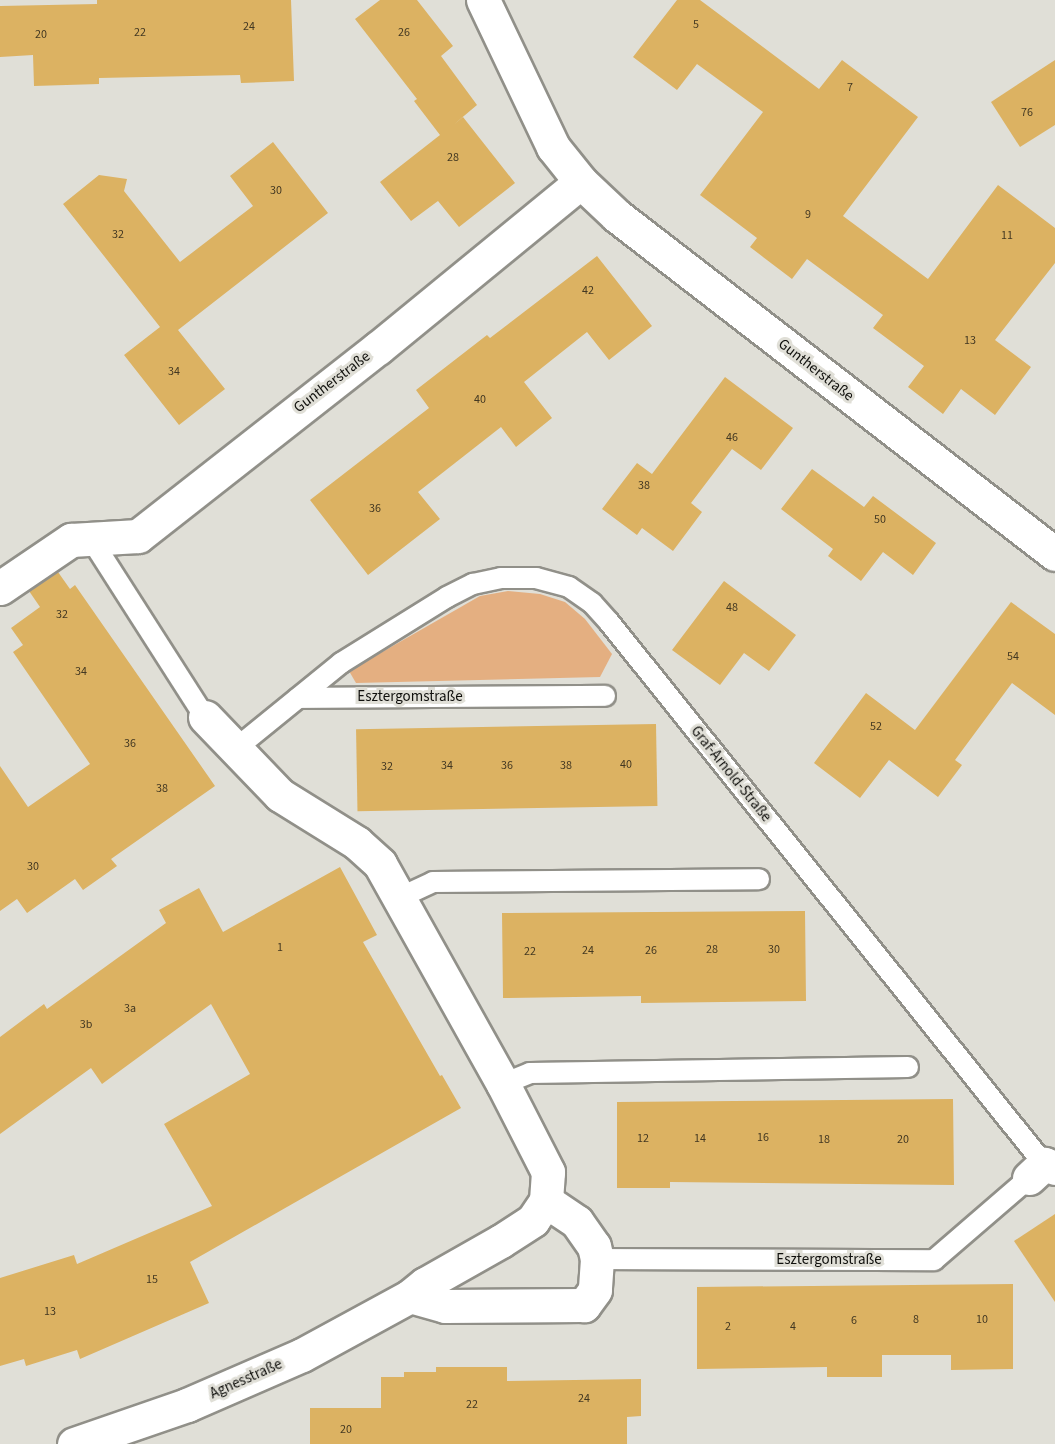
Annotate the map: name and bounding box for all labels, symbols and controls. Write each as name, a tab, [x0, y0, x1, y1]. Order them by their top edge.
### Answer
house number: 5	[693, 18, 699, 32]
house number: 24	[243, 20, 255, 34]
house number: 22	[134, 26, 146, 40]
house number: 26	[398, 26, 410, 40]
house number: 20	[35, 28, 47, 42]
house number: 7	[847, 81, 853, 95]
house number: 76	[1021, 106, 1033, 120]
house number: 28	[447, 151, 459, 165]
house number: 30	[270, 184, 282, 198]
house number: 9	[805, 208, 811, 222]
house number: 32	[112, 228, 124, 242]
house number: 11	[1001, 229, 1013, 243]
house number: 42	[582, 284, 594, 298]
house number: 13	[964, 334, 976, 348]
street label: Guntherstraße	[775, 335, 857, 405]
street label: Guntherstraße	[290, 347, 374, 417]
house number: 34	[168, 365, 180, 379]
house number: 40	[474, 393, 486, 407]
house number: 46	[726, 431, 738, 445]
house number: 38	[638, 479, 650, 493]
house number: 36	[369, 502, 381, 516]
house number: 50	[874, 513, 886, 527]
house number: 48	[726, 601, 738, 615]
house number: 32	[56, 608, 68, 622]
house number: 54	[1007, 650, 1019, 664]
house number: 34	[75, 665, 87, 679]
street label: Esztergomstraße	[357, 688, 463, 706]
house number: 52	[870, 720, 882, 734]
street label: Graf-Arnold-Straße	[687, 723, 775, 825]
house number: 36	[124, 737, 136, 751]
house number: 40	[620, 758, 632, 772]
house number: 34	[441, 759, 453, 773]
house number: 36	[501, 759, 513, 773]
house number: 38	[560, 759, 572, 773]
house number: 32	[381, 760, 393, 774]
house number: 38	[156, 782, 168, 796]
house number: 30	[27, 860, 39, 874]
house number: 1	[277, 941, 283, 955]
house number: 28	[706, 943, 718, 957]
house number: 30	[768, 943, 780, 957]
house number: 24	[582, 944, 594, 958]
house number: 26	[645, 944, 657, 958]
house number: 22	[524, 945, 536, 959]
house number: 3a	[124, 1002, 136, 1016]
house number: 3b	[80, 1018, 92, 1032]
house number: 16	[757, 1131, 769, 1145]
house number: 12	[637, 1132, 649, 1146]
house number: 14	[694, 1132, 706, 1146]
house number: 18	[818, 1133, 830, 1147]
house number: 20	[897, 1133, 909, 1147]
street label: Esztergomstraße	[776, 1251, 882, 1269]
house number: 15	[146, 1273, 158, 1287]
house number: 13	[44, 1305, 56, 1319]
house number: 8	[913, 1313, 919, 1327]
house number: 10	[976, 1313, 988, 1327]
house number: 6	[851, 1314, 857, 1328]
house number: 2	[725, 1320, 731, 1334]
house number: 4	[790, 1320, 796, 1334]
street label: Agnesstraße	[207, 1355, 285, 1403]
house number: 24	[578, 1392, 590, 1406]
house number: 22	[466, 1398, 478, 1412]
house number: 20	[340, 1423, 352, 1437]

